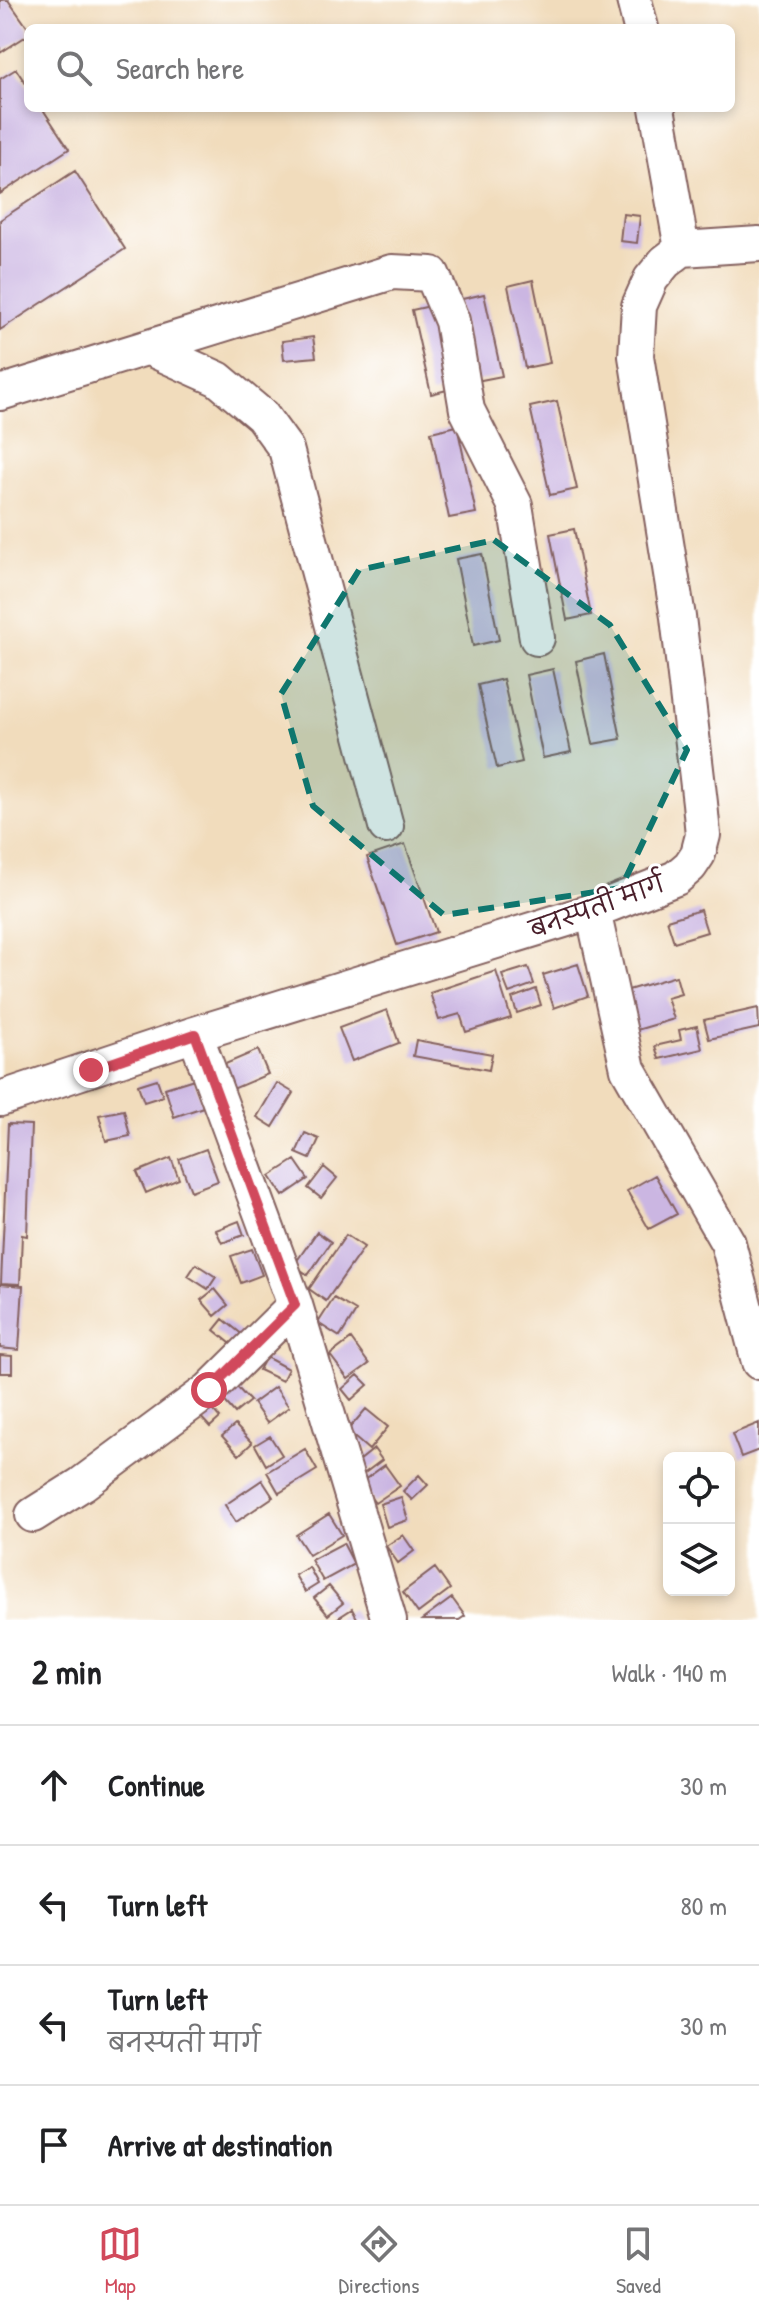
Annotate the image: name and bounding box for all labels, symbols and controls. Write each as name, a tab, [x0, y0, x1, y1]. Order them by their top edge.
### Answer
search box	[24, 24, 735, 112]
icon: search	[52, 46, 96, 90]
text: Search here	[116, 48, 244, 88]
street label: बनस्पती मार्ग	[523, 865, 670, 946]
route end	[73, 1052, 109, 1088]
route start	[191, 1372, 227, 1408]
map controls	[663, 1452, 735, 1596]
button: locate	[663, 1452, 735, 1524]
button: layers	[663, 1524, 735, 1596]
text: 2 min	[32, 1649, 102, 1695]
text: Walk · 140 m	[611, 1655, 727, 1690]
icon: ahead	[32, 1763, 76, 1807]
text: Continue	[108, 1765, 205, 1805]
text: 30 m	[680, 1768, 727, 1803]
icon: left	[32, 1883, 76, 1927]
text: Turn left	[108, 1885, 207, 1925]
text: 80 m	[680, 1888, 727, 1923]
text: Turn left	[108, 1979, 207, 2019]
icon: left	[32, 2003, 76, 2047]
text: 30 m	[680, 2008, 727, 2043]
text: बनस्पती मार्ग	[108, 2025, 261, 2060]
icon: arrive	[32, 2123, 76, 2167]
text: Arrive at destination	[108, 2125, 333, 2165]
tab: Map	[98, 2222, 142, 2300]
tab: Directions	[339, 2222, 420, 2300]
tab: Saved	[616, 2222, 661, 2300]

